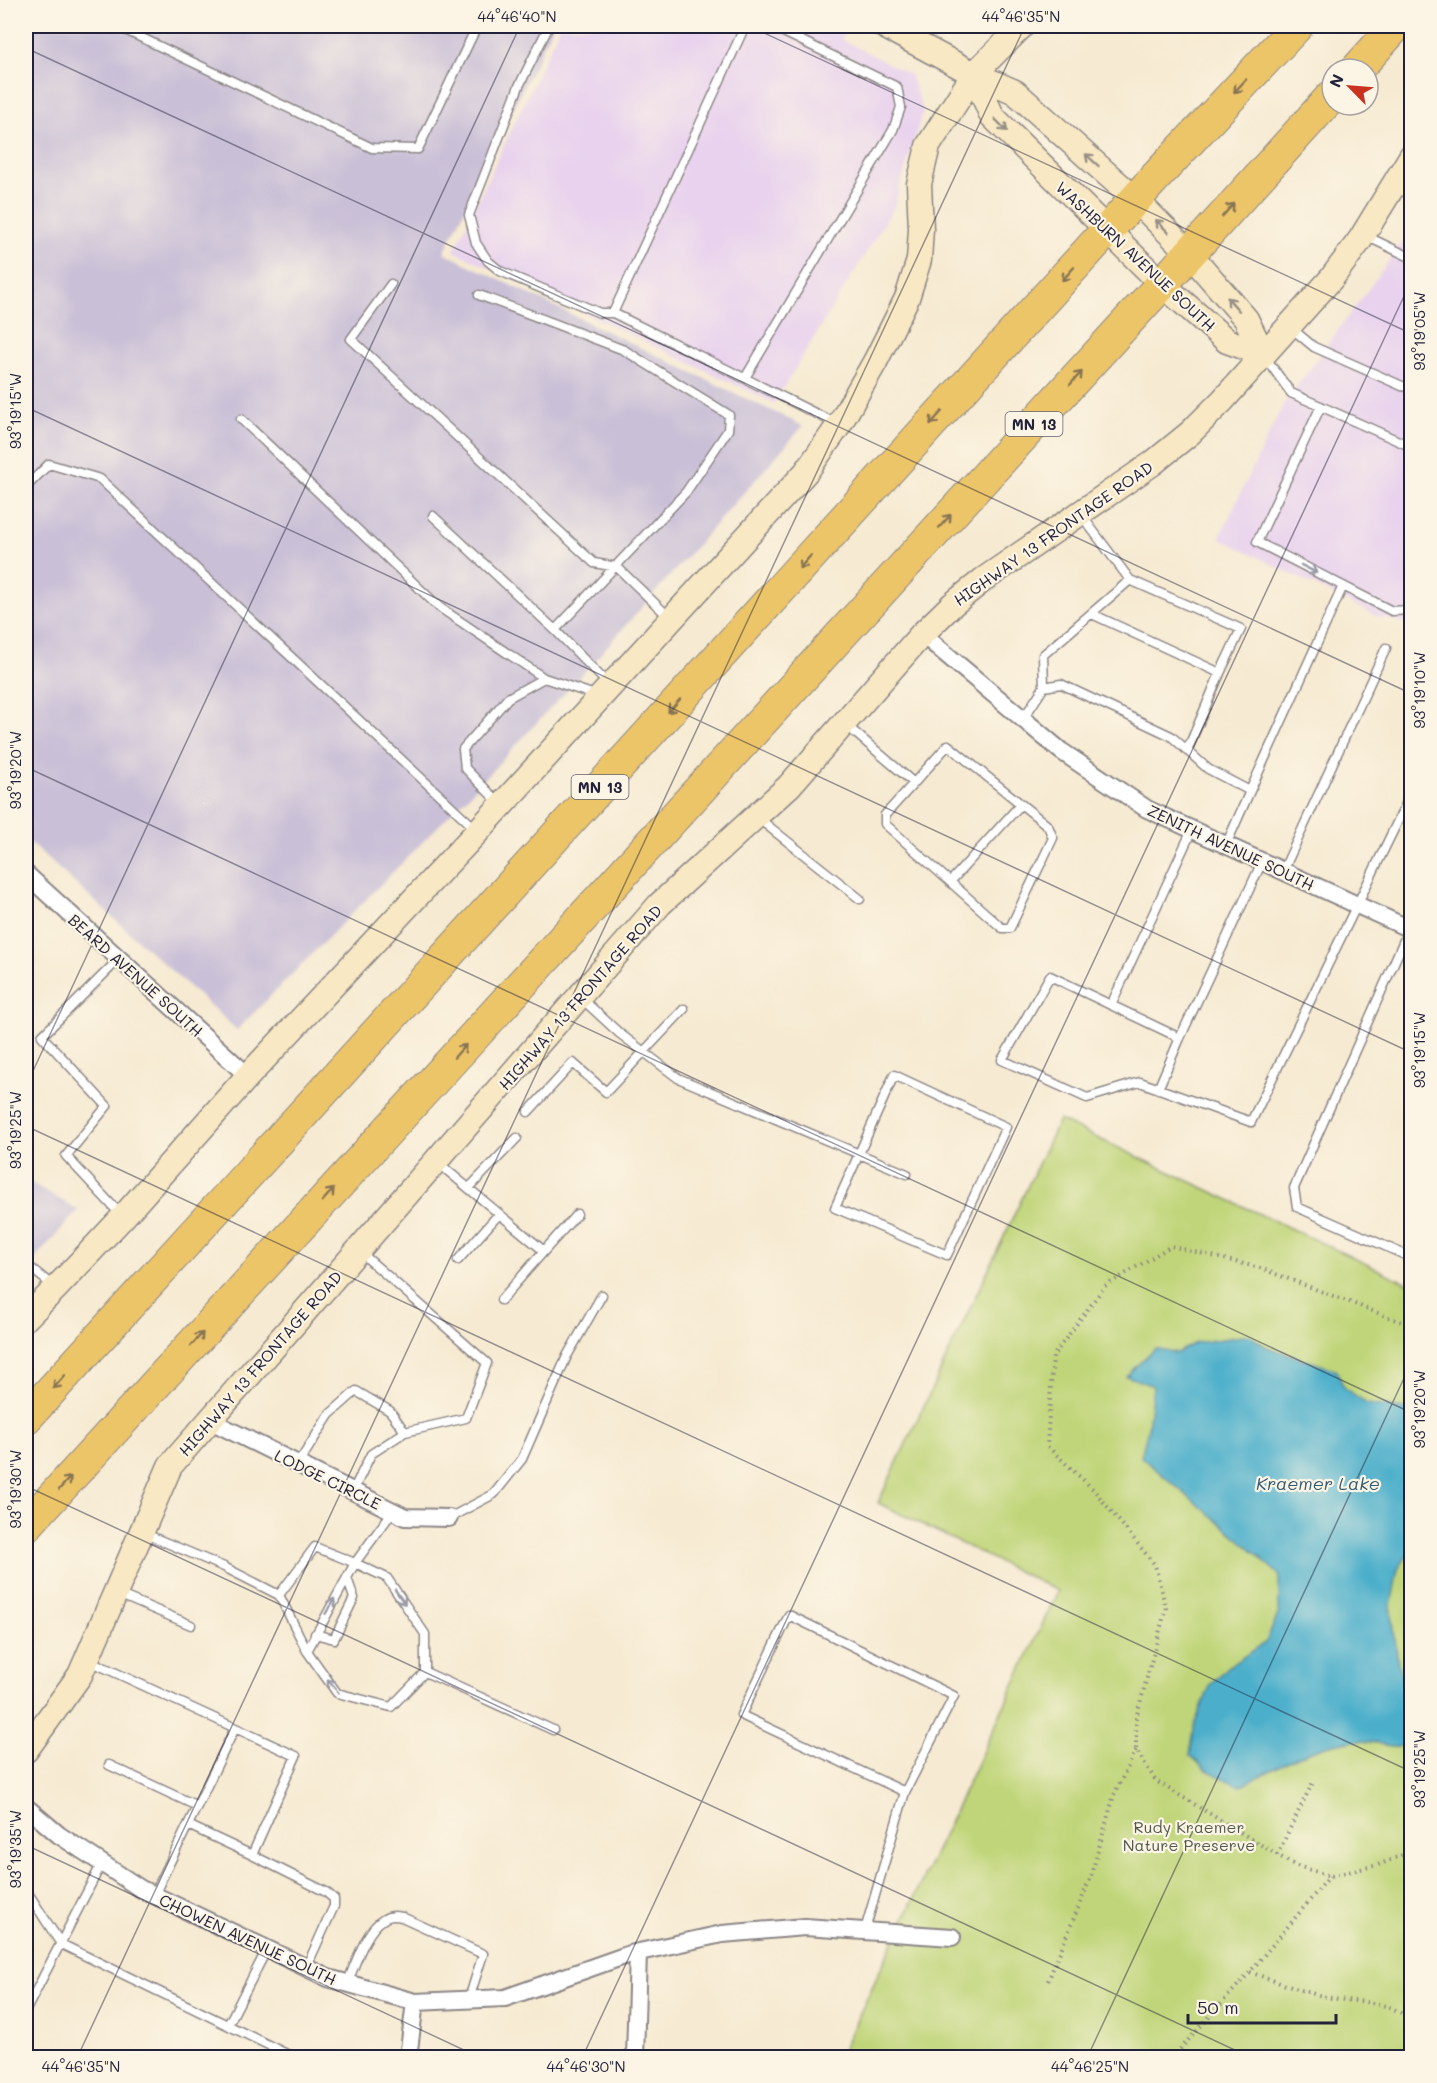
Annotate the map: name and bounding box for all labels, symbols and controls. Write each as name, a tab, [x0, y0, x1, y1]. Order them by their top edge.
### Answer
text: 44°46'40"N	[478, 6, 557, 26]
text: 44°46'35"N	[982, 6, 1060, 26]
north arrow	[1320, 57, 1380, 117]
text: N	[1324, 71, 1348, 90]
one-way arrow	[1233, 79, 1248, 94]
one-way arrow	[993, 117, 1008, 132]
one-way arrow	[1084, 153, 1099, 167]
street label: WASHBURN AVENUE SOUTH	[1052, 176, 1220, 336]
one-way arrow	[1221, 203, 1235, 218]
one-way arrow	[1155, 219, 1170, 234]
one-way arrow	[1061, 266, 1075, 281]
text: 93°19'05"W	[1409, 292, 1429, 370]
one-way arrow	[1226, 297, 1240, 312]
one-way arrow	[1069, 370, 1083, 385]
text: 93°19'15"W	[5, 373, 25, 449]
one-way arrow	[929, 410, 943, 425]
road number: MN 13	[1006, 412, 1062, 436]
street label: HIGHWAY 13 FRONTAGE ROAD	[949, 456, 1157, 610]
one-way arrow	[938, 514, 952, 529]
one-way arrow	[798, 554, 812, 569]
one-way arrow	[1300, 564, 1318, 575]
text: 93°19'10"W	[1409, 652, 1429, 728]
one-way arrow	[667, 698, 681, 713]
text: 93°19'20"W	[5, 731, 25, 809]
road number: MN 13	[572, 775, 628, 799]
street label: ZENITH AVENUE SOUTH	[1144, 799, 1318, 895]
street label: HIGHWAY 13 FRONTAGE ROAD	[494, 900, 666, 1094]
street label: BEARD AVENUE SOUTH	[64, 909, 208, 1041]
text: 93°19'15"W	[1409, 1012, 1429, 1088]
one-way arrow	[453, 1044, 467, 1059]
text: 93°19'25"W	[5, 1091, 25, 1169]
one-way arrow	[321, 1188, 335, 1203]
street label: HIGHWAY 13 FRONTAGE ROAD	[174, 1266, 346, 1460]
one-way arrow	[190, 1332, 204, 1347]
text: 93°19'20"W	[1409, 1370, 1429, 1448]
one-way arrow	[52, 1374, 66, 1389]
street label: LODGE CIRCLE	[271, 1444, 385, 1514]
text: 93°19'30"W	[5, 1450, 25, 1528]
water label: Kraemer Lake	[1256, 1471, 1380, 1495]
one-way arrow	[58, 1476, 72, 1491]
one-way arrow	[394, 1588, 406, 1605]
one-way arrow	[325, 1598, 337, 1615]
one-way arrow	[326, 1678, 339, 1694]
text: 93°19'25"W	[1409, 1730, 1429, 1808]
text: 93°19'35"W	[5, 1810, 25, 1888]
park label: Rudy Kraemer Nature Preserve	[1123, 1816, 1255, 1855]
street label: CHOWEN AVENUE SOUTH	[156, 1889, 340, 1989]
scale bar	[1188, 1987, 1336, 2025]
text: 50 m	[1197, 1995, 1239, 2019]
text: 44°46'35"N	[42, 2056, 120, 2076]
text: 44°46'30"N	[547, 2056, 625, 2076]
text: 44°46'25"N	[1051, 2056, 1129, 2076]

